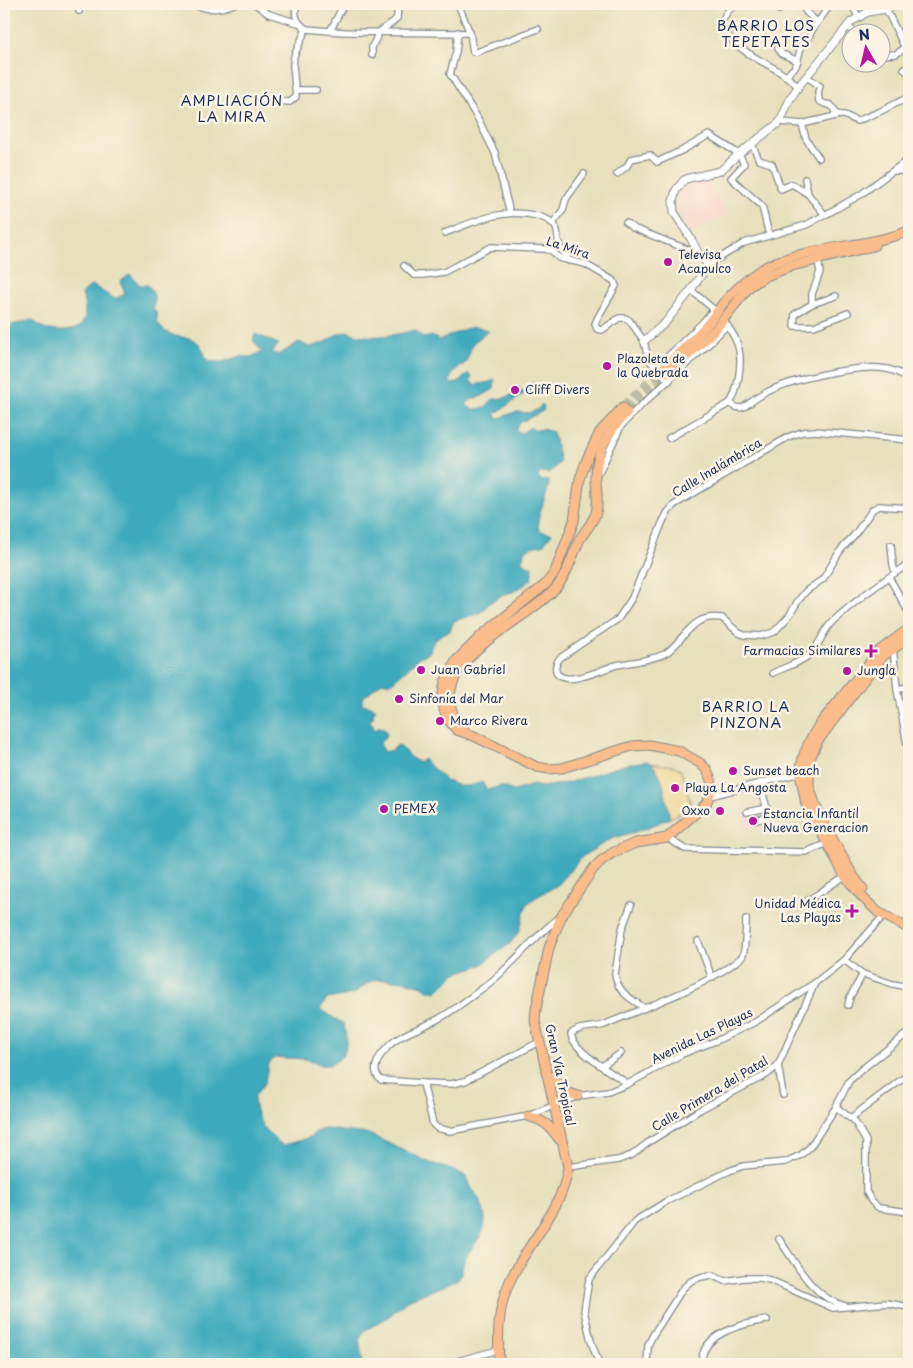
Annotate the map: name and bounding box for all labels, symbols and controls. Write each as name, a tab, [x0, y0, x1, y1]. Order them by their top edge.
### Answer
district label: BARRIO LOS TEPETATES	[717, 15, 815, 52]
north arrow	[840, 22, 890, 72]
text: N	[857, 23, 871, 46]
district label: AMPLIACIÓN LA MIRA	[181, 90, 283, 127]
street label: La Mira	[544, 231, 593, 263]
place label: Televisa Acapulco	[678, 245, 731, 277]
marker: Televisa Acapulco	[662, 256, 674, 268]
place label: Plazoleta de la Quebrada	[617, 349, 689, 381]
marker: Plazoleta de la Quebrada	[601, 360, 613, 372]
place label: Cliff Divers	[525, 380, 590, 398]
marker: Cliff Divers	[509, 384, 521, 396]
street label: Calle Inalámbrica	[668, 433, 765, 501]
place label: Farmacias Similares	[743, 641, 862, 659]
marker: Farmacias Similares	[865, 645, 877, 657]
place label: Juan Gabriel	[431, 660, 505, 678]
place label: Jungla	[857, 661, 897, 679]
marker: Juan Gabriel	[415, 664, 427, 676]
marker: Jungla	[841, 665, 853, 677]
place label: Sinfonía del Mar	[409, 689, 504, 707]
marker: Sinfonía del Mar	[393, 693, 405, 705]
district label: BARRIO LA PINZONA	[702, 696, 790, 733]
place label: Marco Rivera	[450, 711, 528, 729]
marker: Marco Rivera	[434, 715, 446, 727]
place label: Sunset beach	[743, 761, 819, 779]
marker: Sunset beach	[727, 765, 739, 777]
place label: Playa La Angosta	[685, 778, 787, 796]
marker: Playa La Angosta	[669, 782, 681, 794]
place label: PEMEX	[394, 799, 436, 817]
place label: Oxxo	[681, 801, 710, 819]
marker: PEMEX	[378, 803, 390, 815]
place label: Estancia Infantil Nueva Generacion	[763, 804, 869, 836]
marker: Oxxo	[714, 805, 726, 817]
marker: Estancia Infantil Nueva Generacion	[747, 815, 759, 827]
place label: Unidad Médica Las Playas	[754, 894, 842, 926]
marker: Unidad Médica Las Playas	[845, 904, 859, 918]
street label: Avenida Las Playas	[648, 1002, 756, 1067]
street label: Gran Vía Tropical	[541, 1022, 581, 1127]
street label: Calle Primera del Patal	[648, 1051, 771, 1135]

